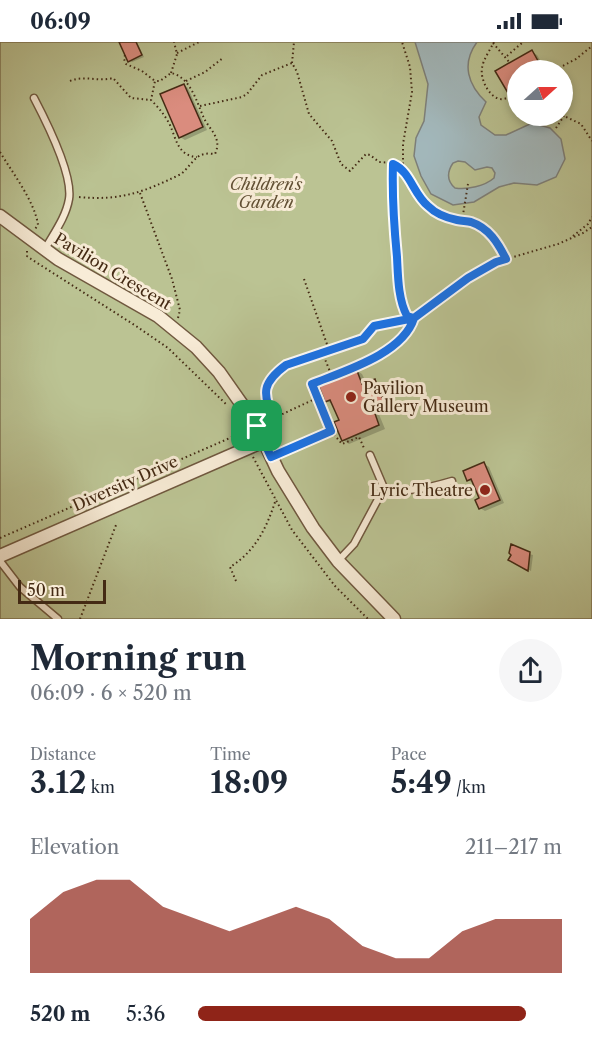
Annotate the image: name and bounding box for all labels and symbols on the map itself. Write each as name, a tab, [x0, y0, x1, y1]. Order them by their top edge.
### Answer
north arrow	[507, 60, 573, 126]
park label: Children's Garden	[230, 174, 302, 212]
street label: Pavilion Crescent	[51, 228, 176, 314]
place label: Pavilion Gallery Museum	[363, 378, 489, 416]
marker: Pavilion Gallery Museum	[344, 390, 358, 404]
pin	[231, 400, 282, 451]
street label: Diversity Drive	[69, 451, 181, 515]
place label: Lyric Theatre	[370, 480, 473, 500]
marker: Lyric Theatre	[478, 483, 492, 497]
scale bar	[18, 577, 106, 604]

